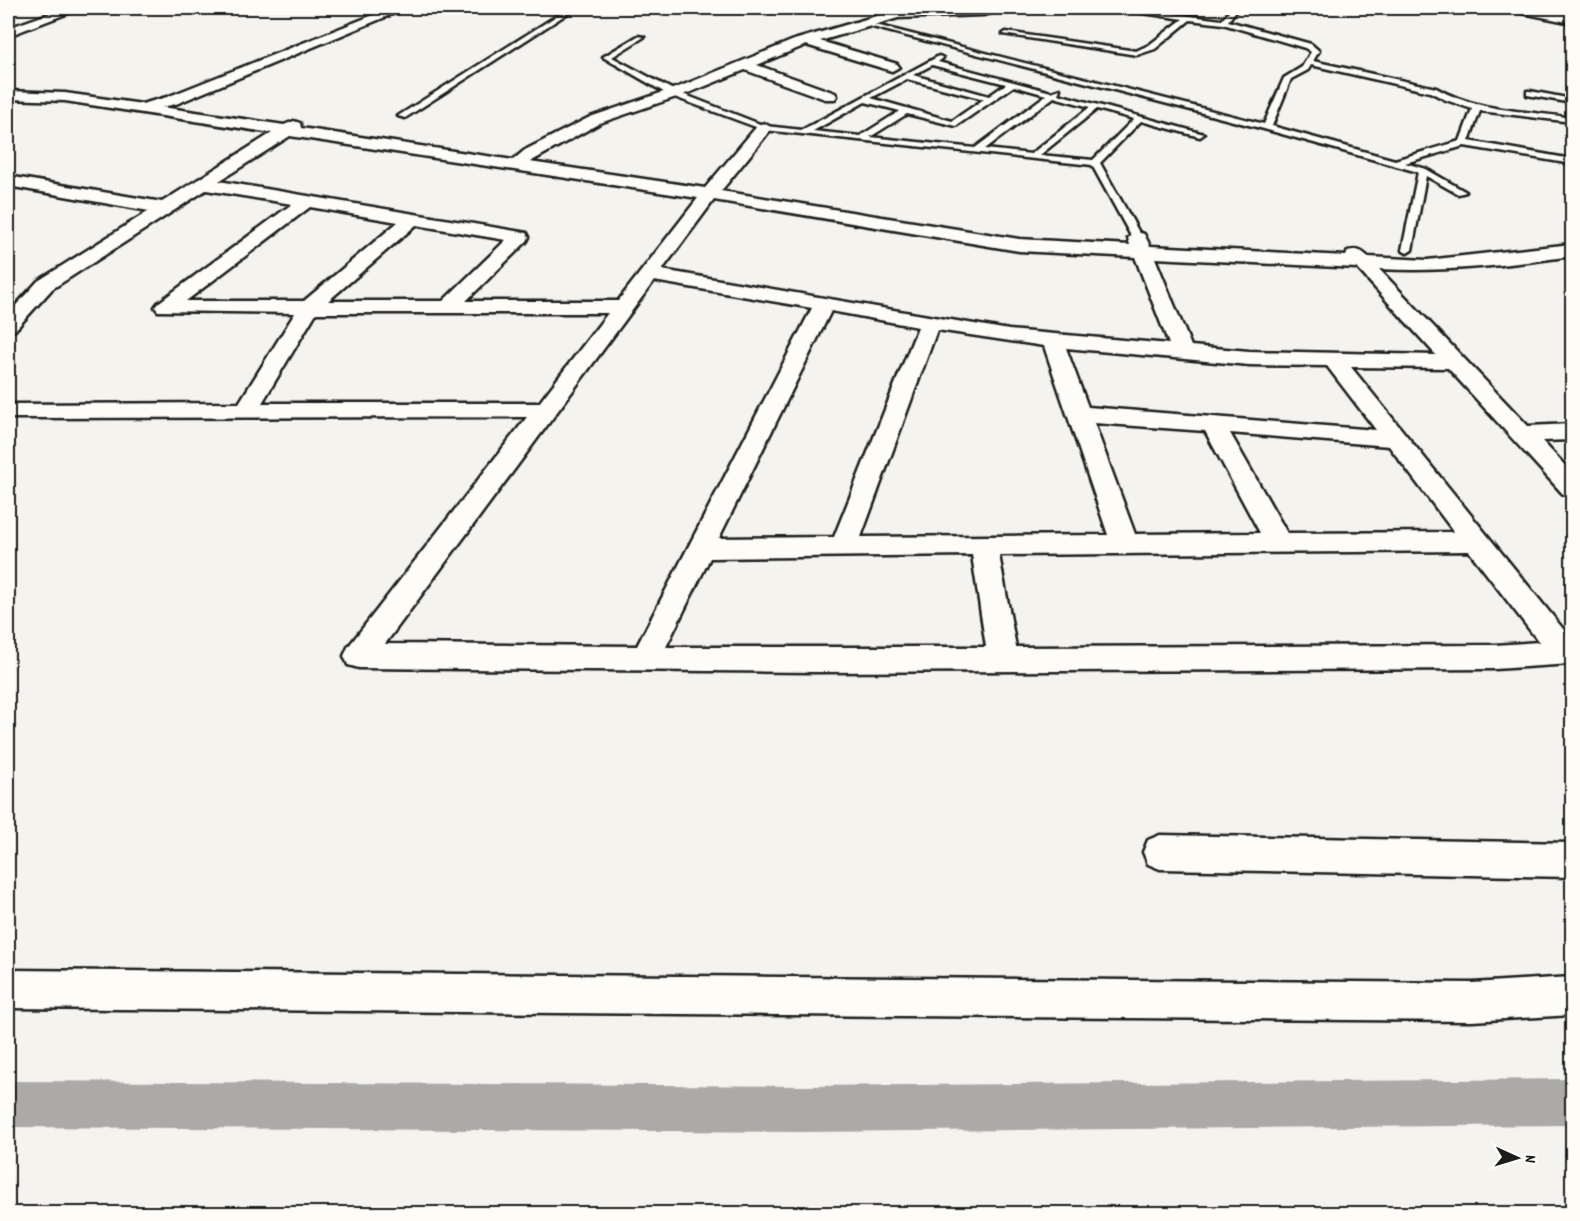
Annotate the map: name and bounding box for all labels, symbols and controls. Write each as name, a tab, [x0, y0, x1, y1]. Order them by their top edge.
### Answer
north arrow	[1487, 1128, 1547, 1188]
text: N	[1518, 1154, 1541, 1164]

